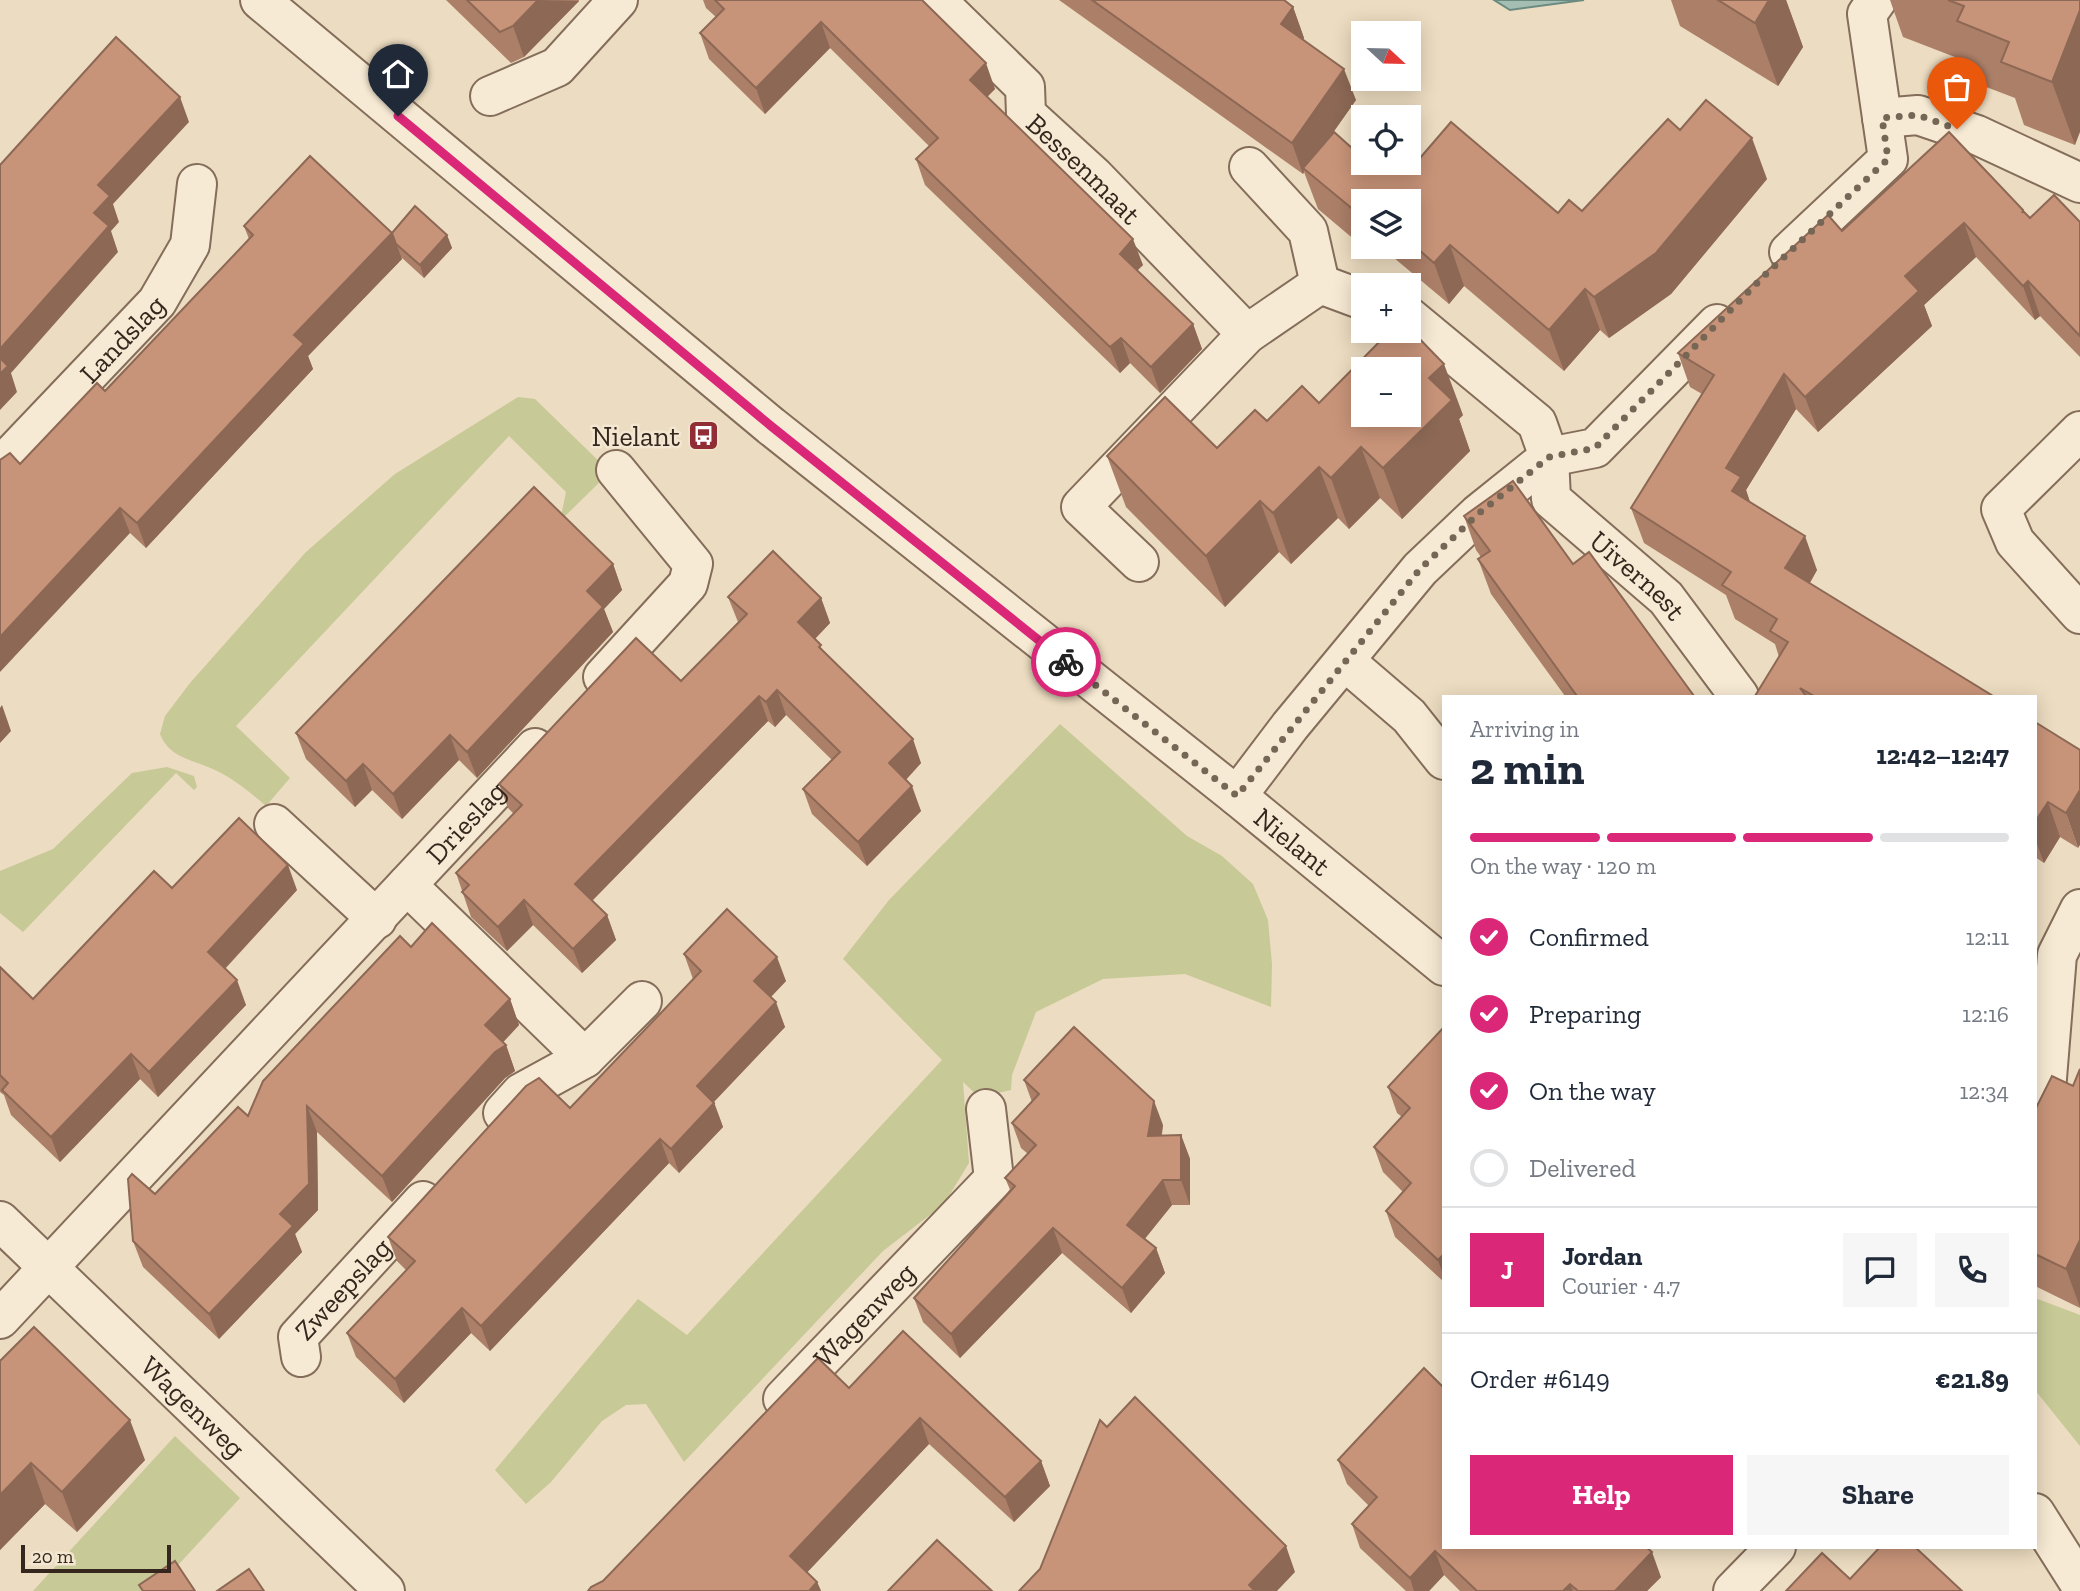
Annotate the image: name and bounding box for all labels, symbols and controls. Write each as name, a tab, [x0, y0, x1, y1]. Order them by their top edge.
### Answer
north arrow	[1351, 21, 1421, 91]
map controls	[1351, 21, 1421, 427]
pin	[368, 44, 428, 116]
icon: home	[379, 55, 417, 93]
pin	[1927, 57, 1987, 129]
icon: bag	[1938, 68, 1976, 106]
button: locate	[1351, 105, 1421, 175]
street label: Bessenmaat	[1020, 107, 1148, 232]
button: layers	[1351, 189, 1421, 259]
button: +	[1351, 273, 1421, 343]
street label: Landslag	[73, 288, 172, 390]
button: −	[1351, 357, 1421, 427]
bus stop icon: Nielant	[686, 419, 720, 453]
place label: Nielant	[591, 420, 681, 453]
street label: Uivernest	[1583, 524, 1693, 627]
courier	[1031, 627, 1101, 697]
icon: bike	[1047, 643, 1085, 681]
text: Arriving in	[1470, 715, 1579, 743]
text: 12:42–12:47	[1876, 739, 2009, 771]
text: 2 min	[1470, 741, 1585, 796]
street label: Drieslag	[419, 774, 513, 871]
street label: Nielant	[1247, 801, 1337, 883]
text: On the way · 120 m	[1470, 852, 1656, 880]
icon: check	[1470, 918, 1508, 956]
text: Confirmed	[1529, 921, 1649, 953]
text: 12:11	[1965, 923, 2009, 951]
icon: check	[1470, 995, 1508, 1033]
text: Preparing	[1529, 998, 1641, 1030]
text: 12:16	[1962, 1000, 2009, 1028]
icon: check	[1470, 1072, 1508, 1110]
text: On the way	[1529, 1075, 1656, 1107]
text: 12:34	[1960, 1077, 2009, 1105]
text: Delivered	[1529, 1152, 1636, 1184]
street label: Zweepslag	[288, 1231, 398, 1347]
button: chat	[1843, 1233, 1917, 1307]
button: phone	[1935, 1233, 2009, 1307]
text: Jordan	[1562, 1240, 1642, 1272]
text: J	[1501, 1254, 1513, 1286]
street label: Wagenweg	[807, 1256, 922, 1374]
text: Courier · 4.7	[1562, 1272, 1680, 1300]
street label: Wagenweg	[134, 1349, 252, 1465]
text: Order #6149	[1470, 1363, 1610, 1395]
text: €21.89	[1935, 1363, 2009, 1395]
button: Help	[1470, 1455, 1733, 1535]
button: Share	[1747, 1455, 2009, 1535]
scale bar	[21, 1542, 172, 1574]
text: 20 m	[32, 1545, 73, 1568]

